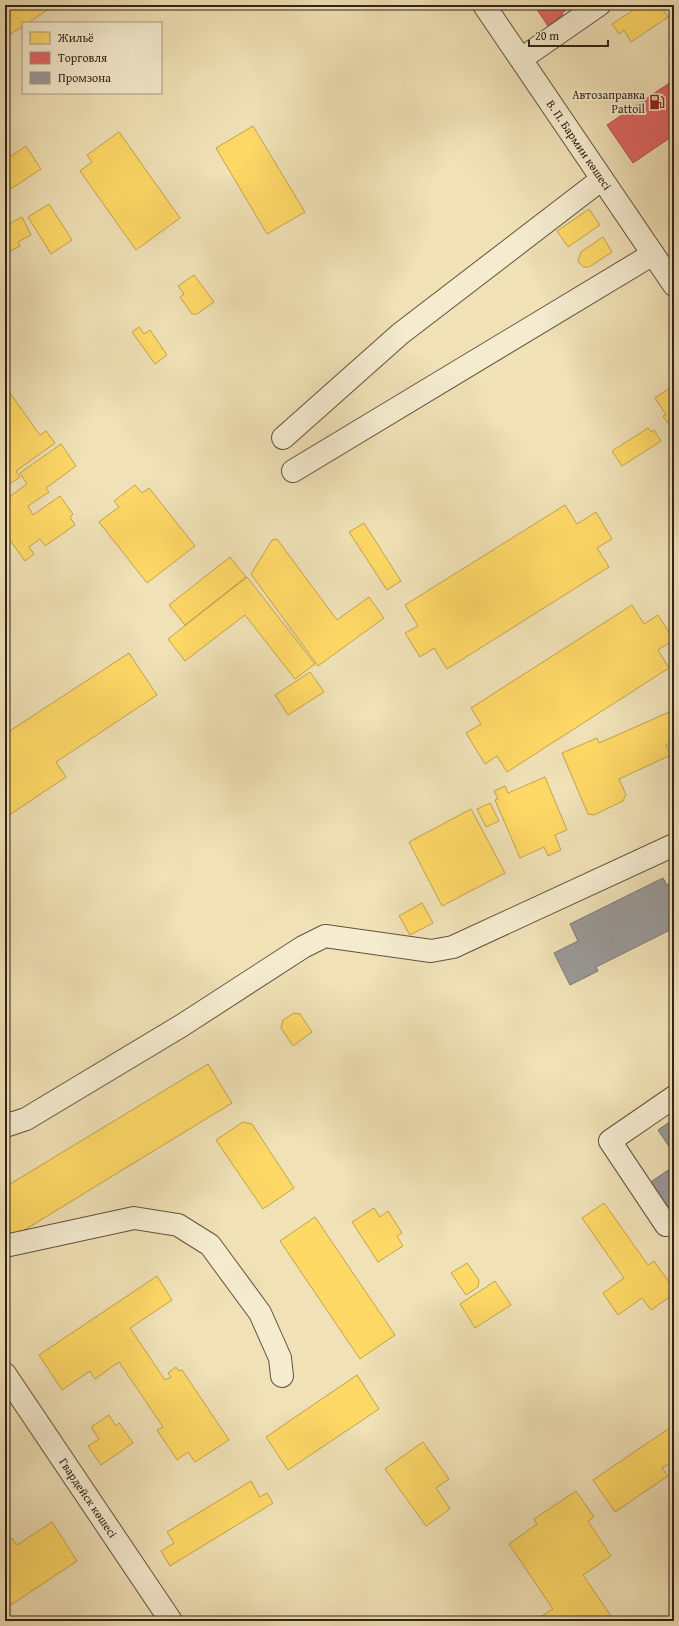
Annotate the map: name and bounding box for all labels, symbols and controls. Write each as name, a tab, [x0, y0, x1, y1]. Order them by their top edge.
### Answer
legend	[22, 22, 162, 94]
scale bar	[529, 22, 608, 48]
text: 20 m	[535, 27, 559, 44]
text: Жильё	[57, 29, 94, 46]
text: Торговля	[58, 49, 107, 66]
text: Промзона	[58, 69, 111, 86]
place label: Автозаправка Pattoil	[572, 86, 646, 117]
fuel station icon: Автозаправка Pattoil	[648, 93, 666, 111]
street label: В. П. Бармин көшесі	[543, 96, 616, 194]
street label: Гвардейск көшесі	[55, 1454, 122, 1542]

